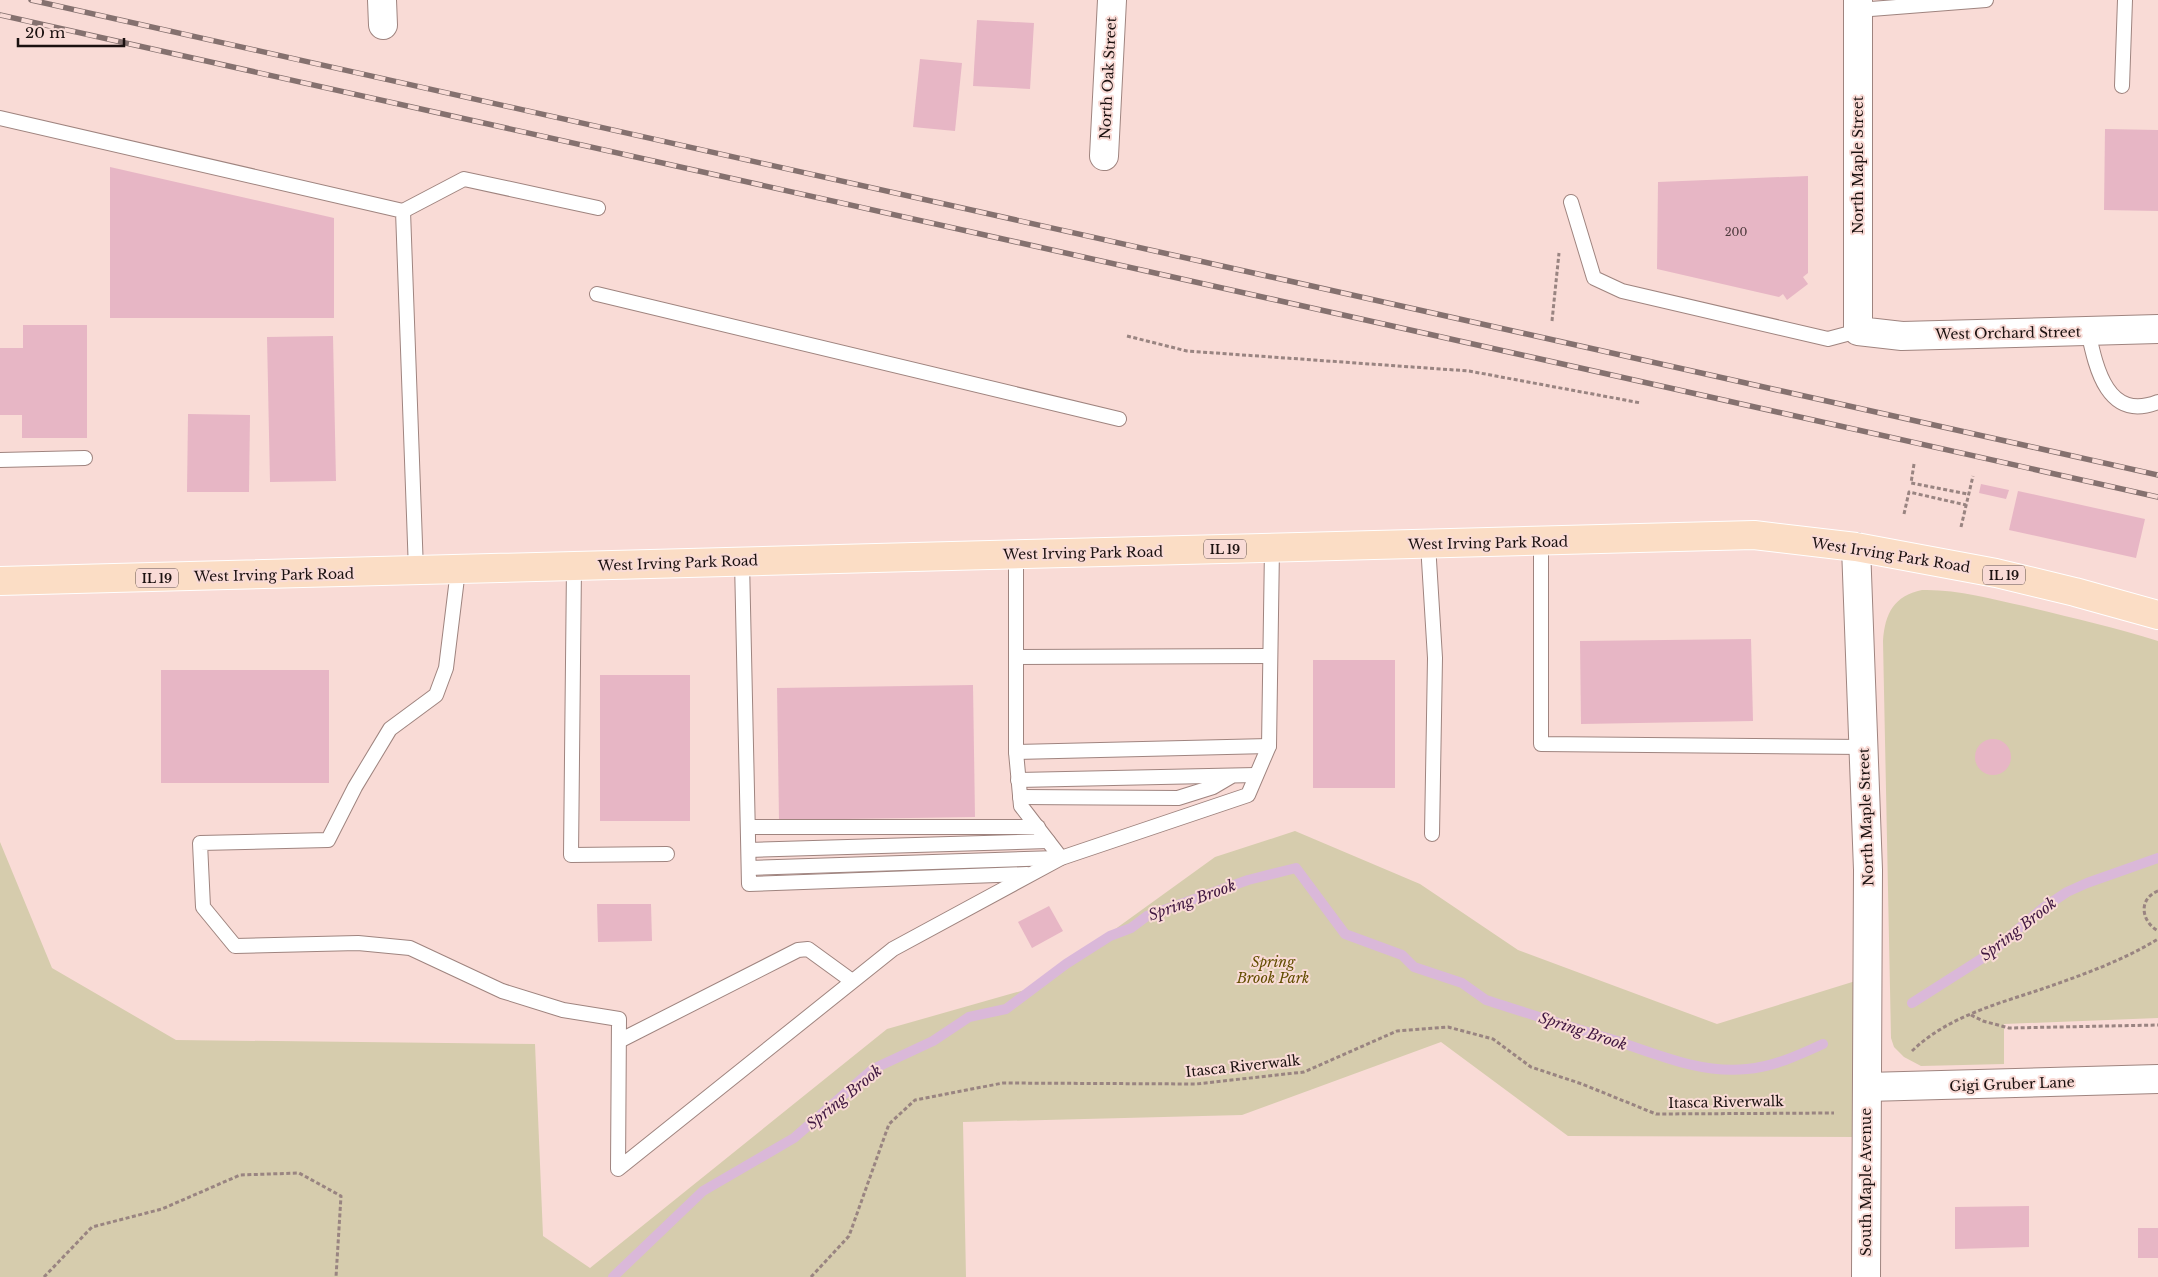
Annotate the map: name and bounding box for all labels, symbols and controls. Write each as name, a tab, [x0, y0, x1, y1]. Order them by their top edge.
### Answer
scale bar	[18, 15, 124, 47]
street label: North Oak Street	[1096, 16, 1120, 140]
text: 20 m	[25, 23, 65, 42]
street label: North Maple Street	[1849, 95, 1867, 234]
house number: 200	[1725, 225, 1747, 239]
street label: West Orchard Street	[1934, 323, 2082, 343]
street label: West Irving Park Road	[1407, 533, 1569, 553]
street label: West Irving Park Road	[1809, 533, 1972, 577]
road number: IL 19	[1204, 540, 1246, 558]
street label: West Irving Park Road	[1002, 543, 1164, 563]
street label: West Irving Park Road	[597, 551, 759, 575]
street label: West Irving Park Road	[193, 565, 355, 585]
road number: IL 19	[1983, 566, 2025, 584]
road number: IL 19	[136, 568, 178, 588]
street label: North Maple Street	[1855, 747, 1877, 886]
water label: Spring Brook	[1146, 875, 1238, 925]
water label: Spring Brook	[1976, 893, 2060, 965]
park label: Spring Brook Park	[1236, 953, 1309, 987]
water label: Spring Brook	[1536, 1008, 1630, 1054]
street label: Itasca Riverwalk	[1185, 1051, 1302, 1081]
water label: Spring Brook	[802, 1061, 886, 1133]
street label: Gigi Gruber Lane	[1949, 1073, 2075, 1095]
street label: Itasca Riverwalk	[1668, 1092, 1784, 1112]
street label: South Maple Avenue	[1857, 1108, 1875, 1256]

